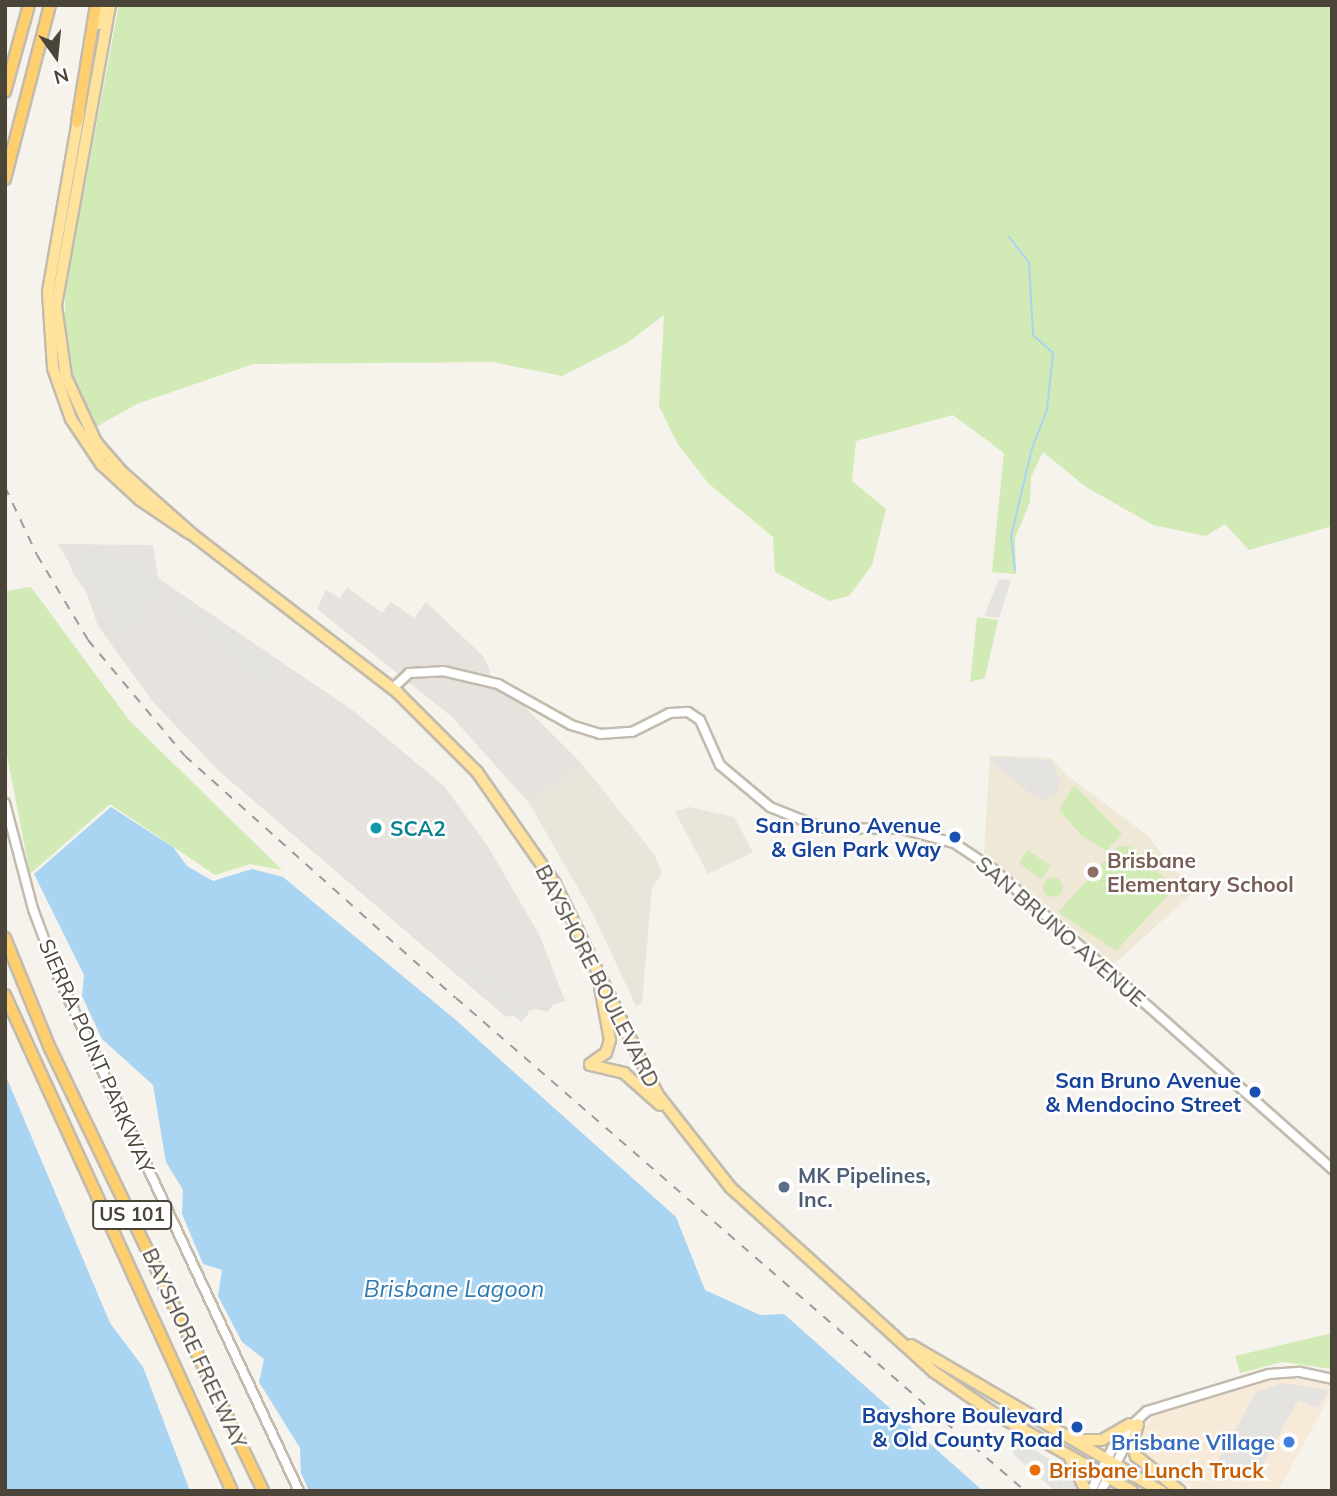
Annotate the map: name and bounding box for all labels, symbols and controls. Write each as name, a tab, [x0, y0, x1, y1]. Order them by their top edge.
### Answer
north arrow	[21, 21, 91, 91]
text: N	[51, 63, 71, 90]
place label: San Bruno Avenue & Glen Park Way	[755, 812, 941, 862]
place label: SCA2	[390, 815, 446, 841]
marker: SCA2	[368, 820, 384, 836]
marker: San Bruno Avenue & Glen Park Way	[947, 829, 963, 845]
place label: Brisbane Elementary School	[1107, 847, 1294, 897]
street label: SAN BRUNO AVENUE	[971, 851, 1151, 1011]
street label: BAYSHORE BOULEVARD	[531, 860, 665, 1092]
marker: Brisbane Elementary School	[1085, 864, 1101, 880]
street label: SIERRA POINT PARKWAY	[34, 935, 160, 1177]
place label: San Bruno Avenue & Mendocino Street	[1046, 1067, 1241, 1117]
marker: San Bruno Avenue & Mendocino Street	[1247, 1084, 1263, 1100]
place label: MK Pipelines, Inc.	[798, 1162, 931, 1212]
marker: MK Pipelines, Inc.	[776, 1179, 792, 1195]
road number: US 101	[92, 1200, 172, 1231]
street label: BAYSHORE FREEWAY	[137, 1244, 253, 1452]
water label: Brisbane Lagoon	[364, 1275, 544, 1303]
place label: Bayshore Boulevard & Old County Road	[862, 1402, 1063, 1452]
marker: Bayshore Boulevard & Old County Road	[1069, 1419, 1085, 1435]
place label: Brisbane Village	[1111, 1429, 1275, 1455]
marker: Brisbane Village	[1281, 1434, 1297, 1450]
place label: Brisbane Lunch Truck	[1049, 1457, 1264, 1483]
marker: Brisbane Lunch Truck	[1027, 1462, 1043, 1478]

